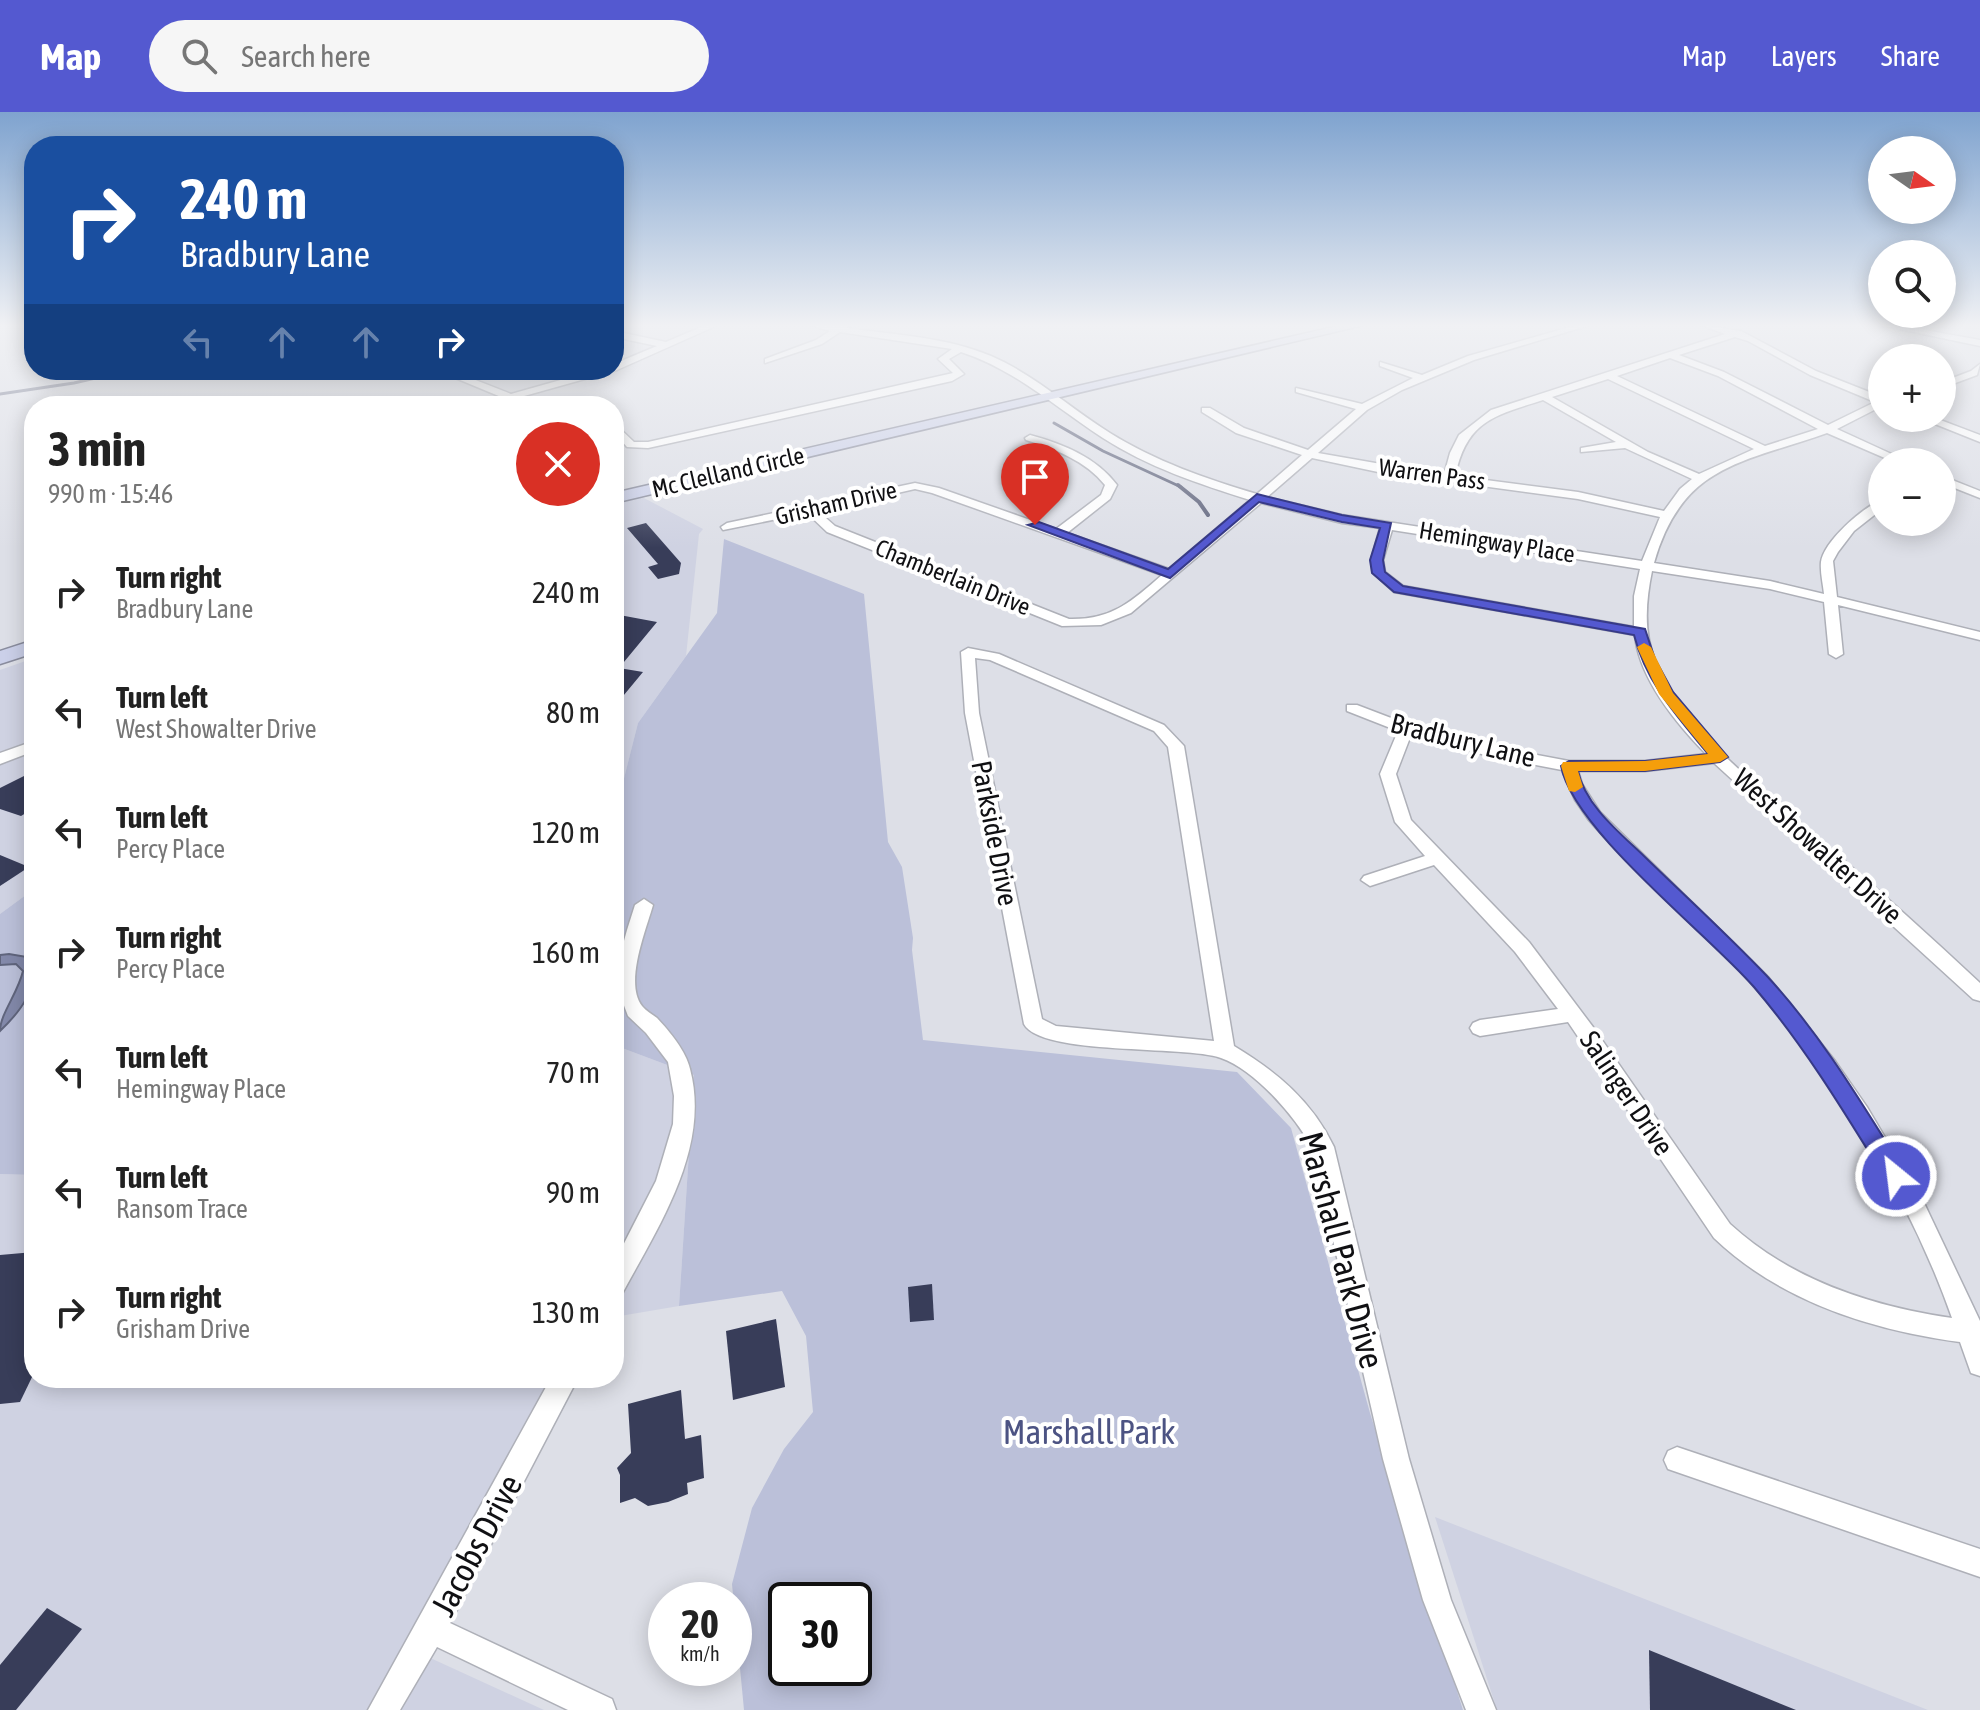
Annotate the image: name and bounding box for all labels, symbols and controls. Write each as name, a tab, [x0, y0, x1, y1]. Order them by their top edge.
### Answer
search box	[149, 20, 709, 92]
icon: search	[177, 34, 221, 78]
text: Map	[40, 35, 101, 78]
text: Search here	[241, 39, 371, 73]
text: Map	[1682, 40, 1727, 72]
text: Layers	[1771, 40, 1837, 72]
text: Share	[1881, 40, 1940, 72]
north arrow	[1868, 136, 1956, 224]
map controls	[1868, 136, 1956, 536]
text: 240 m	[180, 167, 307, 231]
icon: right	[48, 168, 152, 272]
text: Bradbury Lane	[180, 233, 370, 275]
button: search	[1868, 240, 1956, 328]
icon: left	[176, 320, 220, 364]
icon: ahead	[260, 320, 304, 364]
icon: ahead	[344, 320, 388, 364]
icon: right	[428, 320, 472, 364]
button: +	[1868, 344, 1956, 432]
text: 3 min	[48, 421, 146, 476]
button: close	[516, 422, 600, 506]
street label: Mc Clelland Circle	[649, 441, 807, 503]
pin	[1001, 443, 1069, 525]
button: −	[1868, 448, 1956, 536]
street label: Warren Pass	[1377, 453, 1487, 495]
icon: arrive	[1013, 455, 1057, 499]
street label: Grisham Drive	[773, 476, 899, 530]
text: 990 m · 15:46	[48, 479, 173, 509]
street label: Hemingway Place	[1417, 516, 1577, 568]
street label: Chamberlain Drive	[872, 534, 1034, 620]
text: Turn right	[116, 560, 222, 594]
icon: right	[48, 570, 92, 614]
text: 240 m	[532, 575, 600, 609]
text: Bradbury Lane	[116, 594, 253, 624]
text: Turn left	[116, 680, 208, 714]
icon: left	[48, 690, 92, 734]
text: 80 m	[546, 695, 600, 729]
street label: Bradbury Lane	[1387, 707, 1539, 773]
text: West Showalter Drive	[116, 714, 317, 744]
street label: Parkside Drive	[965, 758, 1025, 908]
street label: West Showalter Drive	[1727, 762, 1909, 930]
text: Turn left	[116, 800, 208, 834]
icon: left	[48, 810, 92, 854]
text: 120 m	[532, 815, 600, 849]
text: Percy Place	[116, 834, 225, 864]
text: Turn right	[116, 920, 222, 954]
icon: right	[48, 930, 92, 974]
text: 160 m	[532, 935, 600, 969]
text: Percy Place	[116, 954, 225, 984]
street label: Salinger Drive	[1574, 1025, 1680, 1161]
text: Turn left	[116, 1040, 208, 1074]
icon: left	[48, 1050, 92, 1094]
text: 70 m	[546, 1055, 600, 1089]
text: Hemingway Place	[116, 1074, 286, 1104]
street label: Marshall Park Drive	[1292, 1128, 1392, 1372]
position arrow	[1854, 1134, 1938, 1218]
text: Turn left	[116, 1160, 208, 1194]
icon: left	[48, 1170, 92, 1214]
text: 90 m	[546, 1175, 600, 1209]
text: Ransom Trace	[116, 1194, 248, 1224]
text: Turn right	[116, 1280, 222, 1314]
icon: right	[48, 1290, 92, 1334]
text: 130 m	[532, 1295, 600, 1329]
text: Grisham Drive	[116, 1314, 250, 1344]
park label: Marshall Park	[1003, 1412, 1175, 1451]
street label: Jacobs Drive	[423, 1468, 529, 1622]
speed limit sign: 30	[768, 1582, 872, 1686]
text: 20	[681, 1601, 719, 1646]
text: km/h	[680, 1642, 720, 1665]

